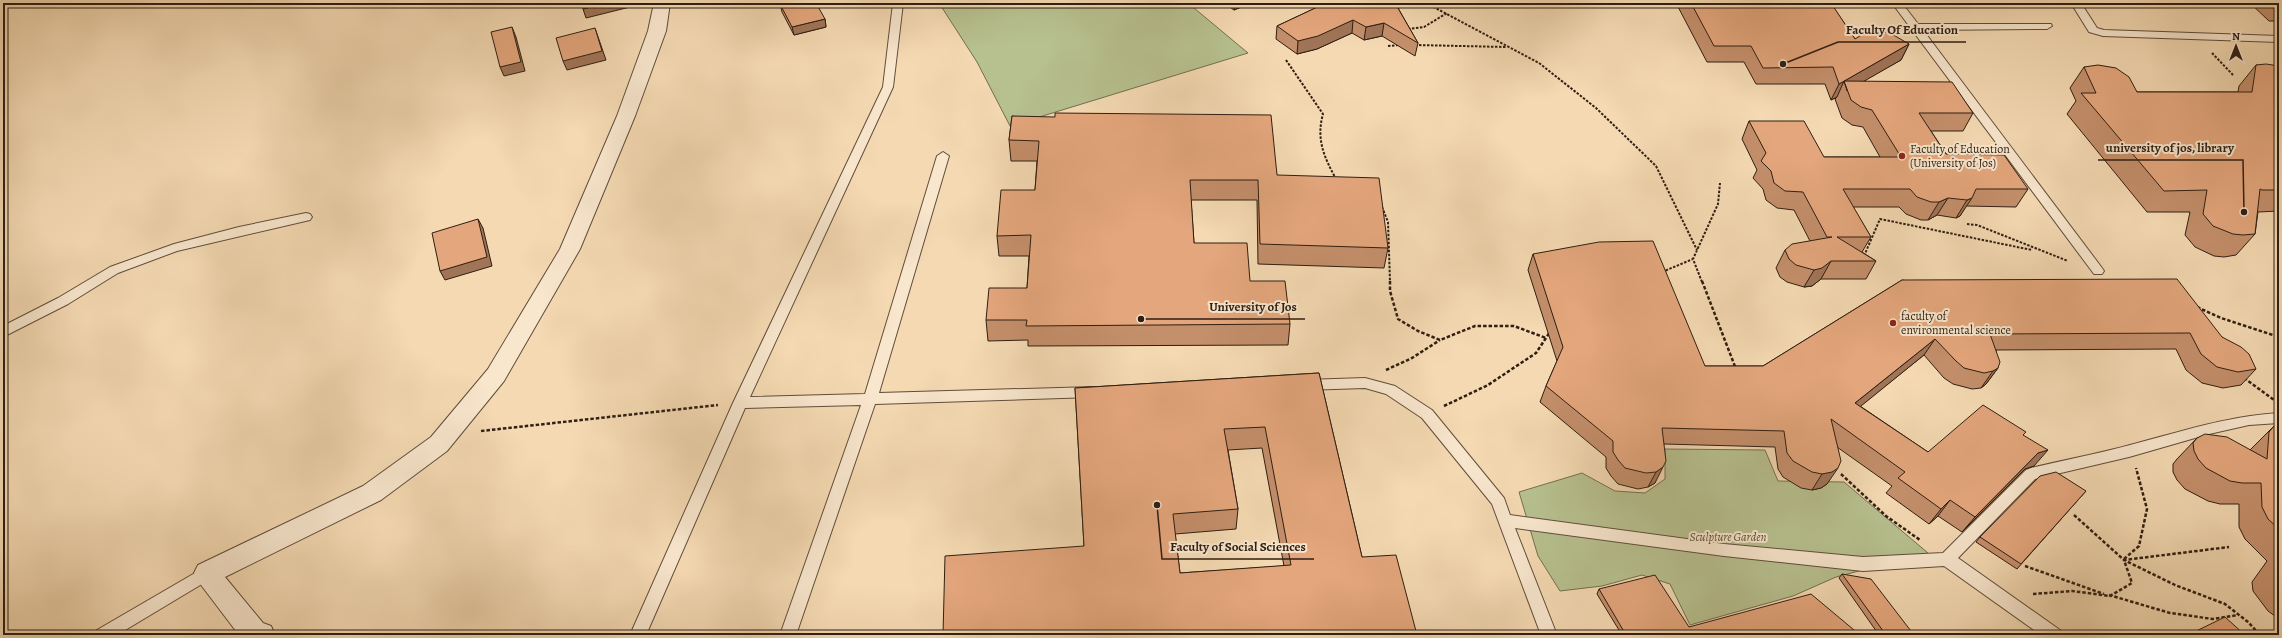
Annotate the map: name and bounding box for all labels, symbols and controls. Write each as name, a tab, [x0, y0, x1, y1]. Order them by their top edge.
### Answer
callout: Faculty Of Education	[1838, 17, 1966, 42]
text: Faculty Of Education	[1846, 21, 1959, 38]
north arrow	[2216, 26, 2256, 66]
text: N	[2232, 29, 2240, 44]
callout: university of jos, library	[2098, 135, 2243, 160]
text: university of jos, library	[2106, 139, 2235, 156]
place label: Faculty of Education (University of Jos)	[1910, 141, 2010, 171]
marker: Faculty of Education (University of Jos)	[1897, 151, 1907, 161]
callout: University of Jos	[1202, 294, 1305, 319]
text: University of Jos	[1209, 298, 1297, 315]
place label: faculty of environmental science	[1901, 308, 2011, 338]
marker: faculty of environmental science	[1888, 318, 1898, 328]
park label: Sculpture Garden	[1690, 529, 1766, 545]
callout: Faculty of Social Sciences	[1162, 534, 1314, 559]
text: Faculty of Social Sciences	[1170, 538, 1306, 555]

